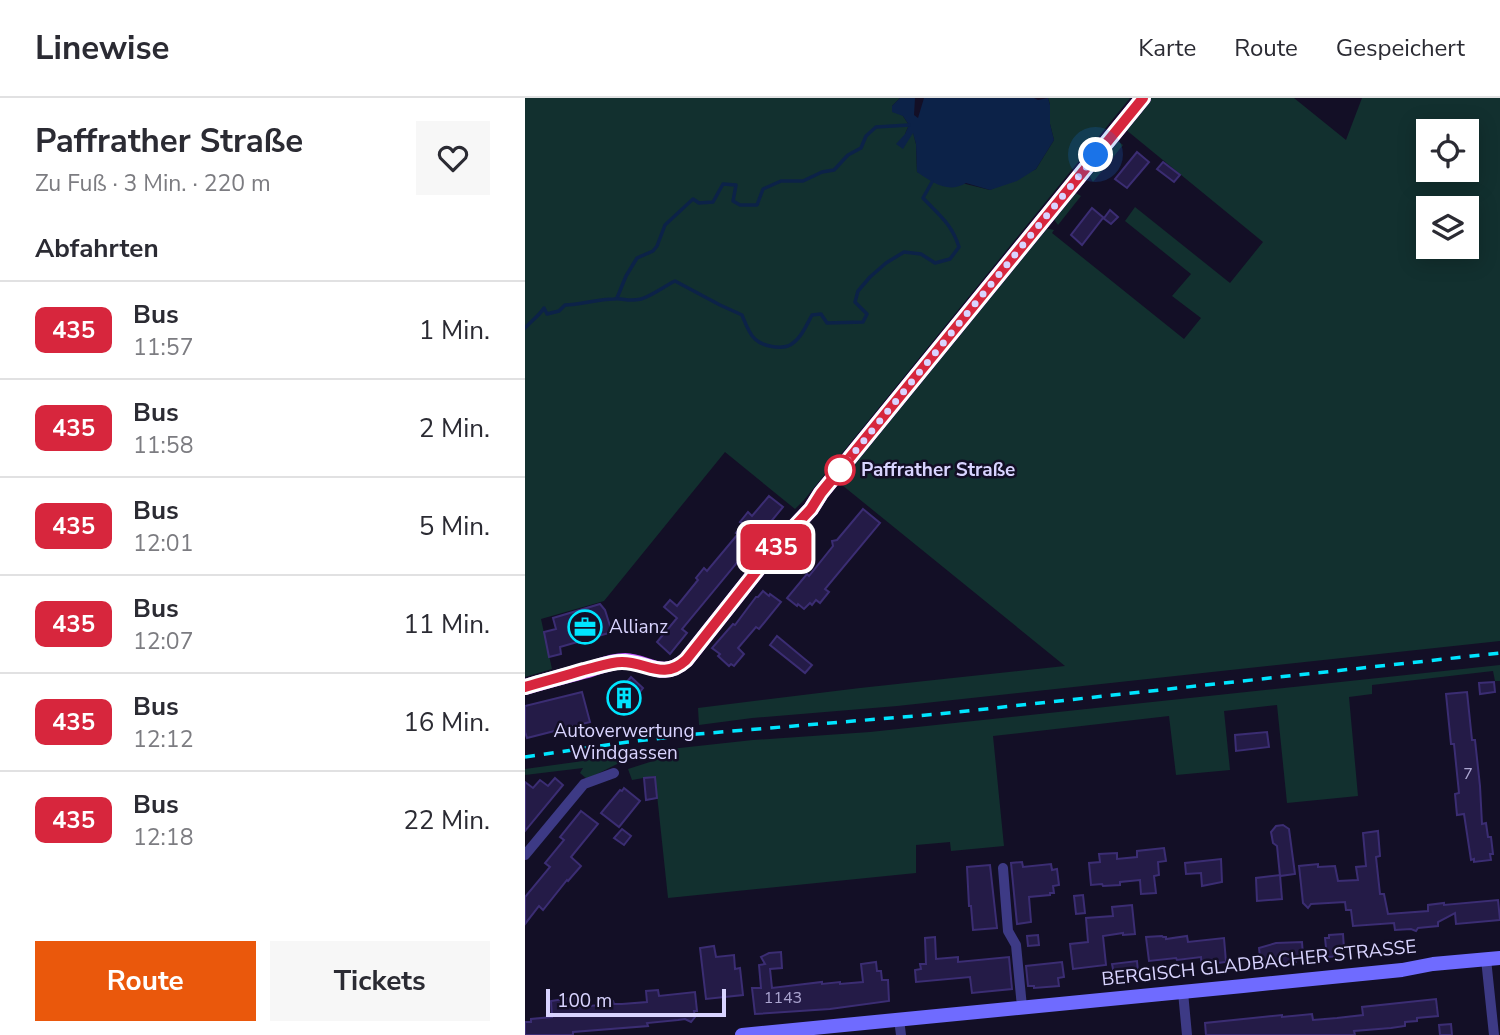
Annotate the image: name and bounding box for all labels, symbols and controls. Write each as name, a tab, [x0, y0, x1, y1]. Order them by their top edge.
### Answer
text: Linewise	[35, 26, 169, 71]
text: Karte	[1138, 32, 1196, 64]
text: Route	[1234, 32, 1298, 64]
text: Gespeichert	[1336, 32, 1465, 64]
text: Paffrather Straße	[35, 119, 303, 164]
map controls	[1416, 119, 1479, 259]
button: locate	[1416, 119, 1479, 182]
button: heart	[416, 121, 490, 195]
your location	[1078, 137, 1113, 172]
text: Zu Fuß · 3 Min. · 220 m	[35, 168, 271, 199]
button: layers	[1416, 196, 1479, 259]
text: Abfahrten	[35, 231, 159, 266]
text: Bus	[133, 297, 179, 332]
text: 1 Min.	[419, 313, 490, 348]
text: 435	[52, 314, 95, 346]
text: 11:57	[133, 332, 193, 363]
text: Bus	[133, 395, 179, 430]
text: 2 Min.	[419, 411, 490, 446]
text: 435	[52, 412, 95, 444]
text: 11:58	[133, 430, 193, 461]
marker: Paffrather Straße	[825, 455, 855, 485]
place label: Paffrather Straße	[861, 457, 1015, 483]
text: Bus	[133, 493, 179, 528]
text: 5 Min.	[419, 509, 490, 544]
text: 435	[52, 510, 95, 542]
line badge: 435	[736, 524, 816, 570]
text: 12:01	[133, 528, 193, 559]
text: 435	[754, 531, 798, 563]
text: Bus	[133, 591, 179, 626]
text: 11 Min.	[403, 607, 490, 642]
text: 435	[52, 608, 95, 640]
office icon: Allianz	[566, 608, 604, 646]
place label: Allianz	[609, 614, 668, 640]
text: 12:07	[133, 626, 193, 657]
building icon: Autoverwertung Windgassen	[605, 679, 643, 717]
text: Bus	[133, 689, 179, 724]
text: 16 Min.	[403, 705, 490, 740]
text: 435	[52, 706, 95, 738]
place label: Autoverwertung Windgassen	[553, 718, 695, 766]
text: 12:12	[133, 724, 193, 755]
house number: 7	[1463, 763, 1473, 785]
text: Bus	[133, 787, 179, 822]
text: 22 Min.	[403, 803, 490, 838]
text: 435	[52, 804, 95, 836]
text: 12:18	[133, 822, 193, 853]
street label: BERGISCH GLADBACHER STRASSE	[1100, 934, 1418, 992]
button: Route	[35, 941, 256, 1021]
button: Tickets	[270, 941, 490, 1021]
scale bar	[546, 986, 726, 1018]
house number: 1143	[764, 987, 802, 1009]
text: 100 m	[557, 988, 612, 1014]

